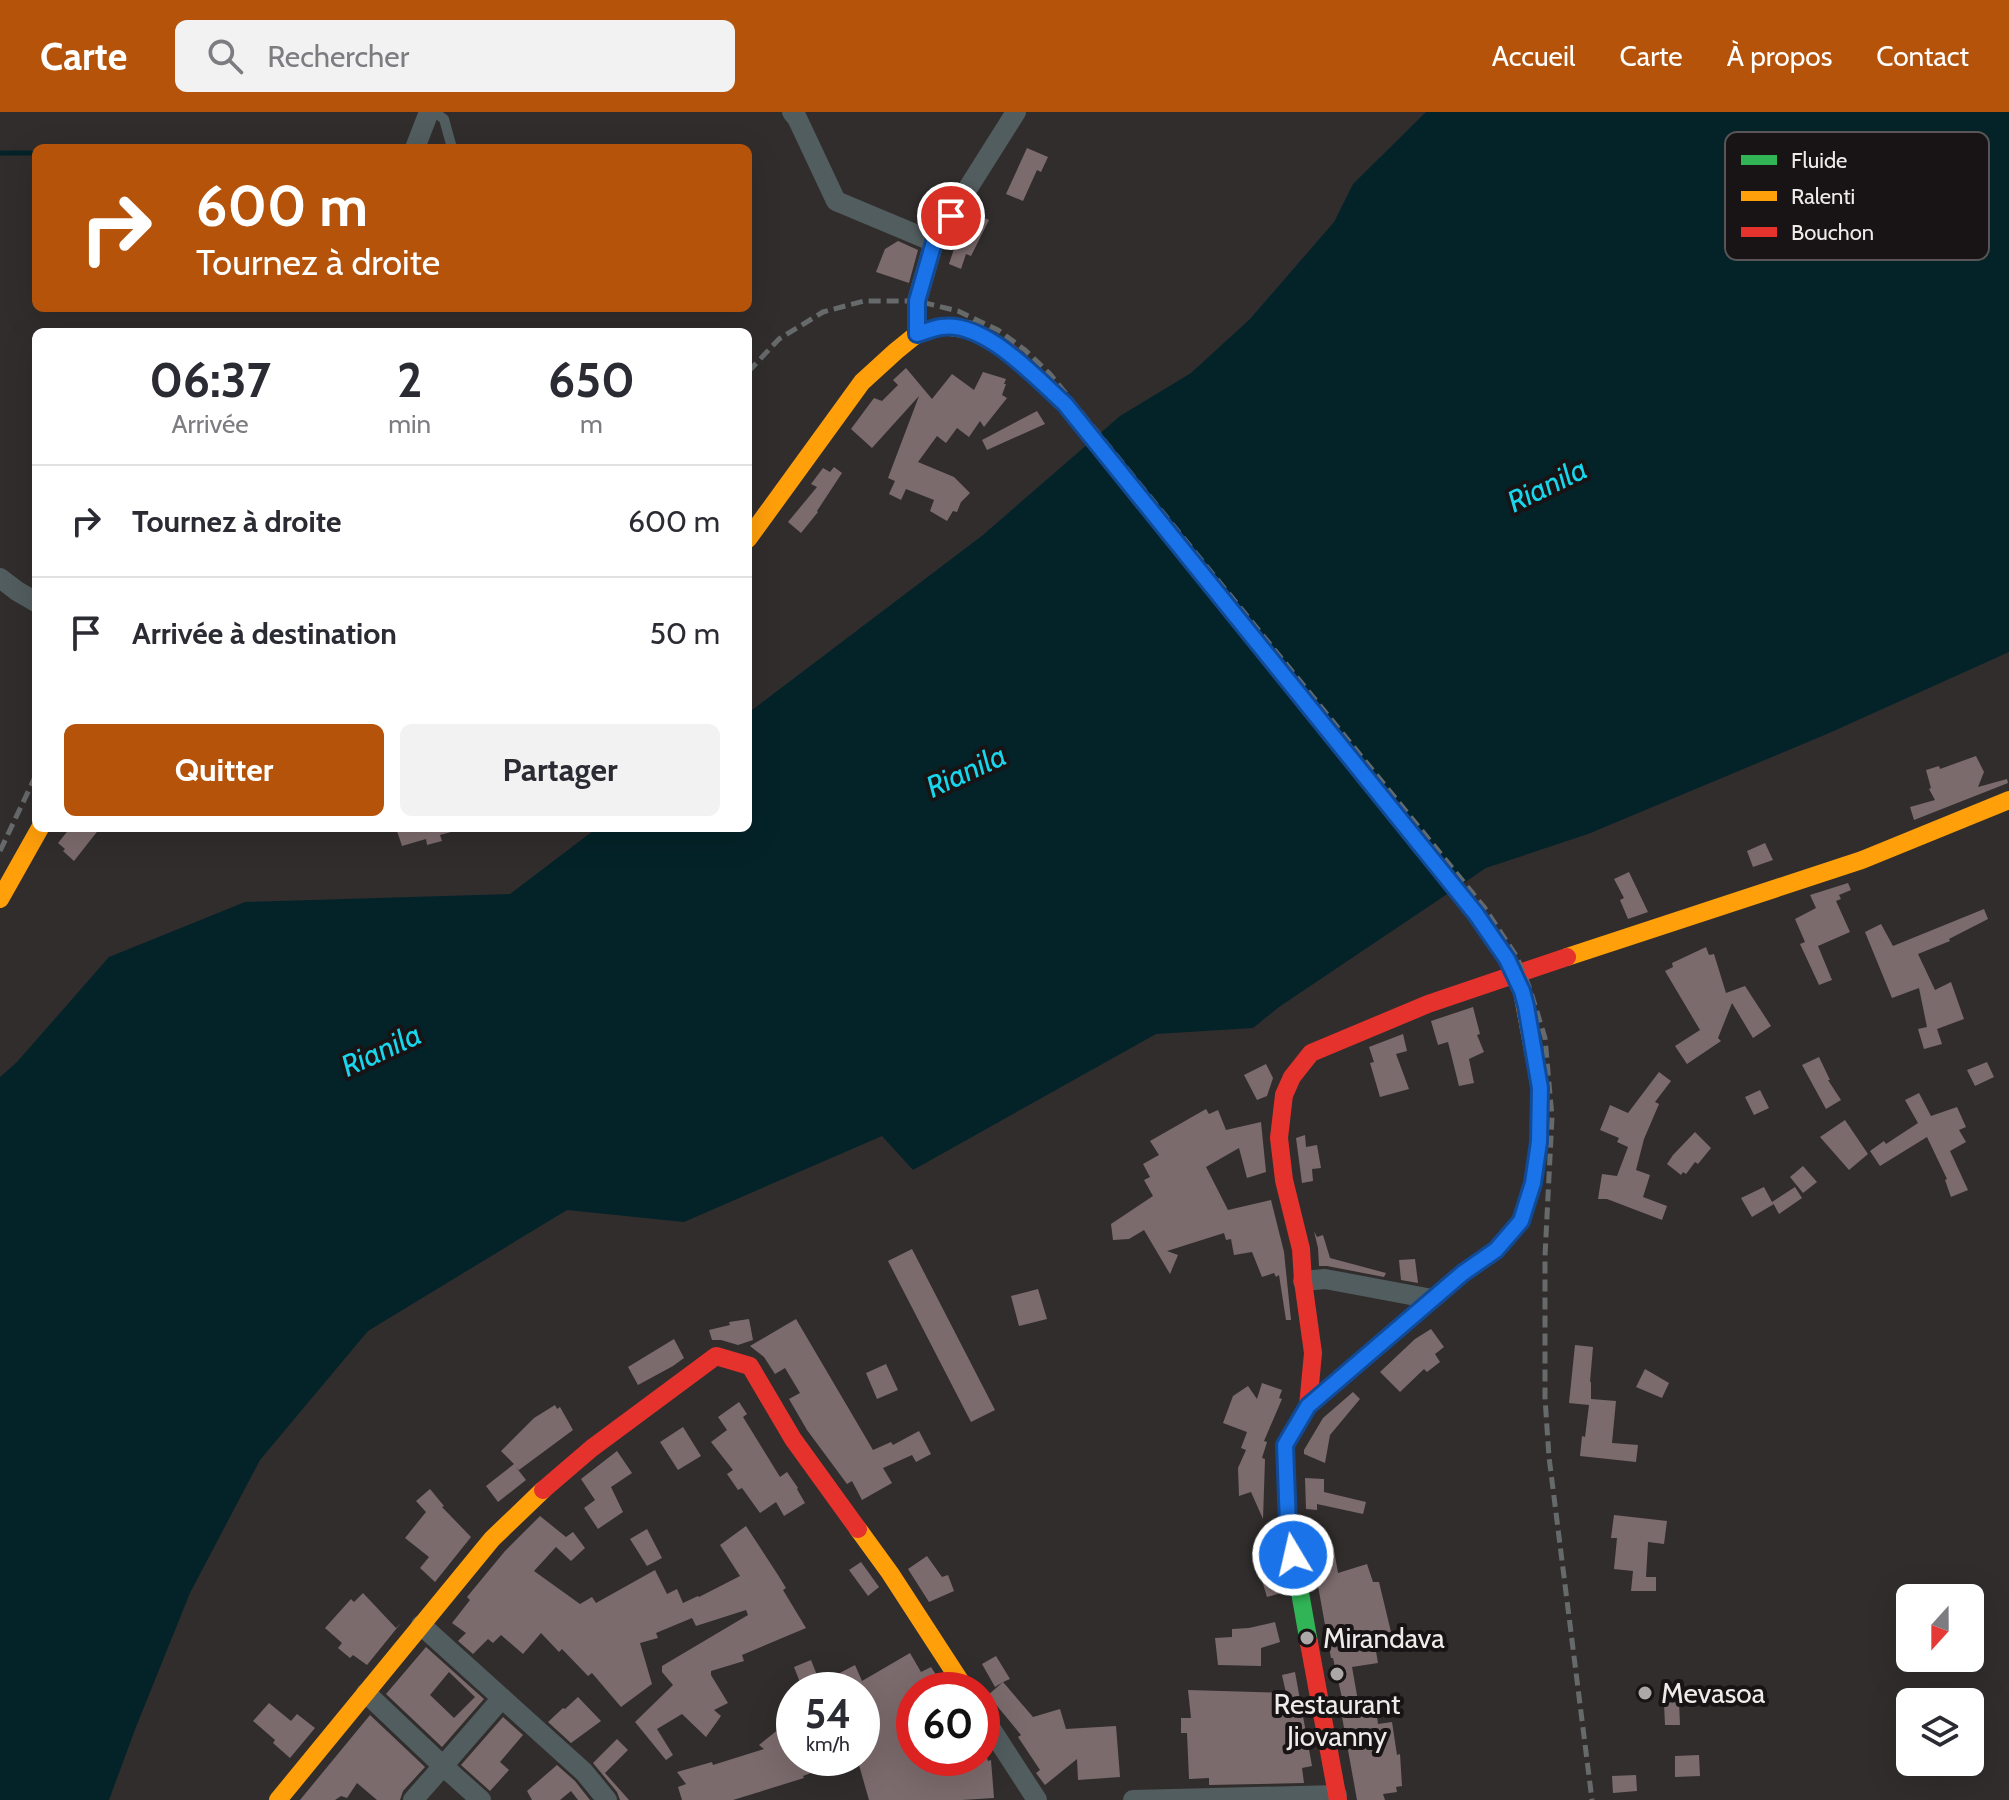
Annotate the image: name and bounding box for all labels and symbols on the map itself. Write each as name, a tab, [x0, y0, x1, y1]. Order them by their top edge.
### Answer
legend	[1725, 132, 1989, 260]
text: Fluide	[1791, 147, 1847, 174]
pin	[917, 182, 985, 250]
text: Ralenti	[1791, 183, 1855, 210]
text: Bouchon	[1791, 219, 1874, 246]
water label: Rianila	[1501, 450, 1593, 520]
water label: Rianila	[920, 736, 1012, 806]
water label: Rianila	[335, 1015, 427, 1085]
position arrow	[1251, 1513, 1335, 1597]
north arrow	[1896, 1584, 1984, 1672]
place label: Mirandava	[1323, 1621, 1445, 1655]
marker: Mirandava	[1298, 1629, 1316, 1647]
marker: Restaurant Jiovanny	[1328, 1665, 1346, 1683]
speed limit sign: 60	[896, 1672, 1000, 1776]
place label: Mevasoa	[1661, 1676, 1766, 1710]
marker: Mevasoa	[1636, 1684, 1654, 1702]
place label: Restaurant Jiovanny	[1274, 1687, 1400, 1753]

